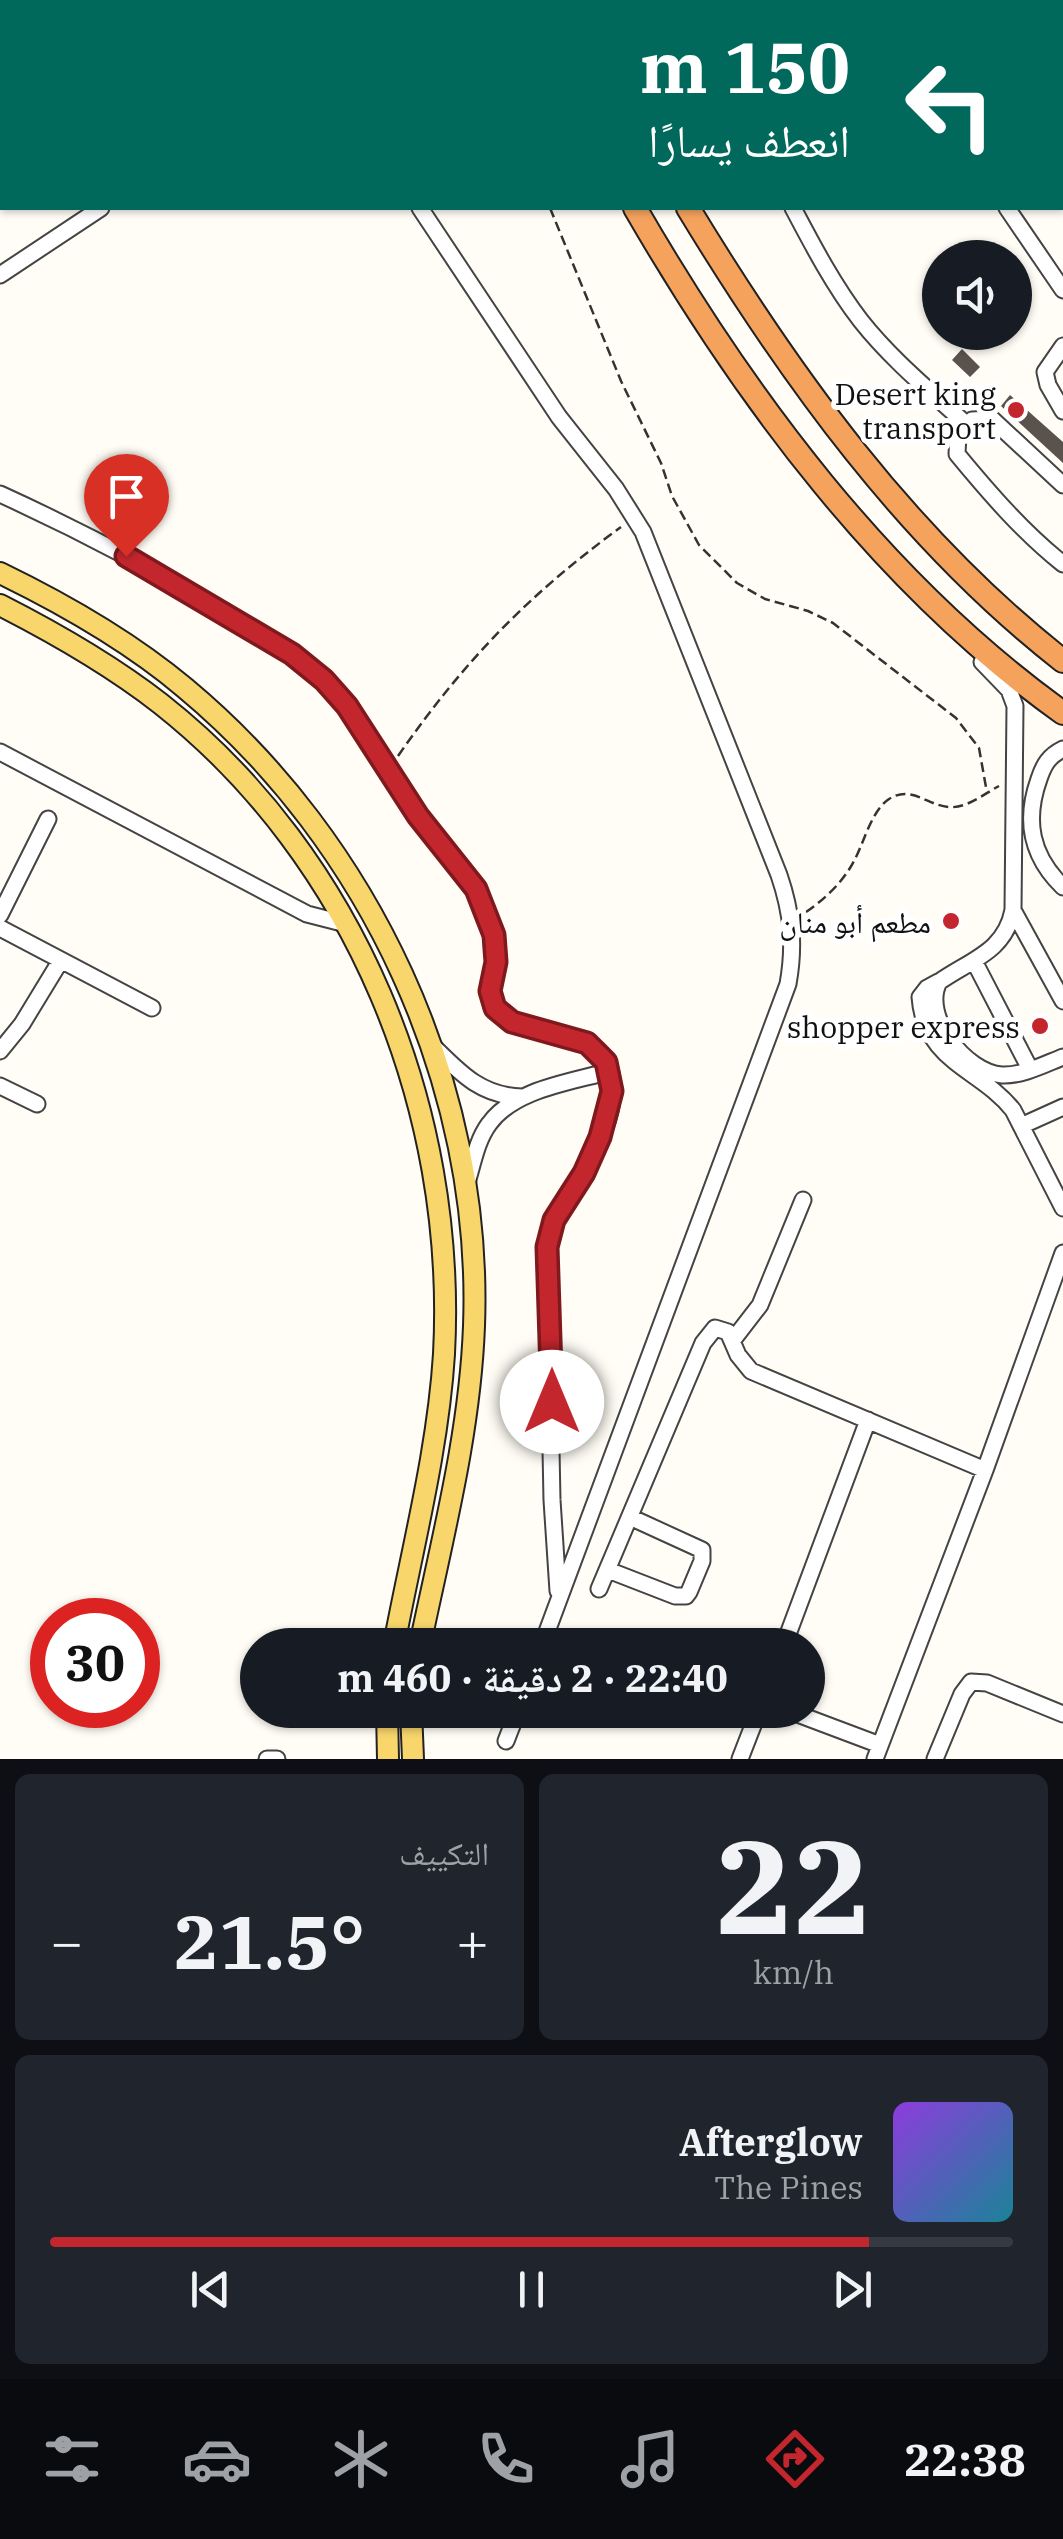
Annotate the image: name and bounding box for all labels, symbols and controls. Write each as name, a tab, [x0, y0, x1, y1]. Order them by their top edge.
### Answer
text: 150 m	[640, 21, 850, 112]
icon: left	[885, 40, 1015, 170]
text: انعطف يسارًا	[648, 111, 850, 169]
map controls	[922, 240, 1032, 350]
button: sound	[922, 240, 1032, 350]
place label: Desert king transport	[834, 374, 996, 447]
marker: Desert king transport	[1005, 399, 1027, 421]
pin	[84, 454, 169, 557]
icon: arrive	[99, 469, 154, 524]
place label: مطعم أبو منان	[779, 902, 931, 943]
marker: مطعم أبو منان	[940, 910, 962, 932]
place label: shopper express	[787, 1007, 1020, 1046]
marker: shopper express	[1029, 1015, 1051, 1037]
position arrow	[500, 1350, 604, 1454]
speed limit sign: 30	[30, 1598, 160, 1728]
text: 22:40 · 2 دقيقة · 460 m	[337, 1653, 728, 1702]
text: 22	[716, 1801, 872, 1970]
text: التكييف	[399, 1832, 489, 1874]
text: 21.5°	[174, 1892, 365, 1990]
text: −	[50, 1906, 83, 1977]
text: +	[456, 1906, 489, 1977]
text: km/h	[753, 1951, 834, 1993]
text: Afterglow	[679, 2117, 863, 2166]
text: The Pines	[714, 2166, 863, 2208]
icon: previous	[183, 2262, 238, 2317]
icon: pause	[504, 2262, 559, 2317]
icon: next	[825, 2262, 880, 2317]
icon: filters	[37, 2424, 107, 2494]
icon: car	[182, 2424, 252, 2494]
icon: climate	[326, 2424, 396, 2494]
icon: phone	[471, 2424, 541, 2494]
icon: music	[615, 2424, 685, 2494]
icon: directions	[760, 2424, 830, 2494]
text: 22:38	[904, 2430, 1026, 2488]

